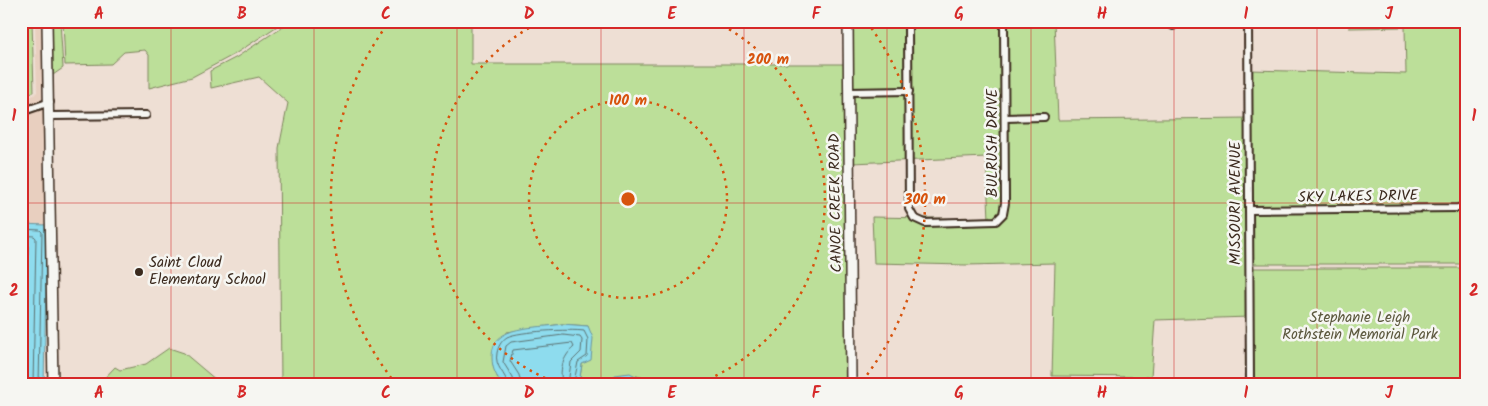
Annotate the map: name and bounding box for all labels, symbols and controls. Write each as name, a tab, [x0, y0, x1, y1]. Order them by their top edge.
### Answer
text: A	[94, 2, 104, 27]
text: B	[237, 2, 247, 27]
text: C	[381, 2, 391, 27]
text: D	[524, 2, 535, 27]
text: E	[668, 2, 678, 27]
text: F	[812, 2, 822, 27]
text: G	[954, 2, 964, 27]
text: H	[1097, 2, 1107, 27]
text: I	[1244, 2, 1249, 27]
text: J	[1385, 2, 1394, 27]
text: 200 m	[747, 48, 789, 72]
street label: BULRUSH DRIVE	[981, 88, 1005, 197]
text: 100 m	[609, 89, 647, 113]
text: 1	[12, 104, 17, 129]
text: 1	[1472, 104, 1477, 129]
street label: CANOE CREEK ROAD	[823, 133, 849, 273]
street label: MISSOURI AVENUE	[1224, 140, 1248, 265]
street label: SKY LAKES DRIVE	[1298, 184, 1420, 210]
text: 300 m	[903, 188, 946, 212]
centre of rings	[619, 190, 637, 208]
place label: Saint Cloud Elementary School	[149, 251, 266, 292]
marker: Saint Cloud Elementary School	[133, 266, 145, 278]
text: 2	[9, 279, 19, 304]
text: 2	[1469, 279, 1479, 304]
park label: Stephanie Leigh Rothstein Memorial Park	[1282, 306, 1439, 347]
text: A	[94, 381, 104, 406]
text: B	[237, 381, 247, 406]
text: C	[381, 381, 391, 406]
text: D	[524, 381, 535, 406]
text: E	[668, 381, 678, 406]
text: F	[812, 381, 822, 406]
text: G	[954, 381, 964, 406]
text: H	[1097, 381, 1107, 406]
text: I	[1244, 381, 1249, 406]
text: J	[1385, 381, 1394, 406]

